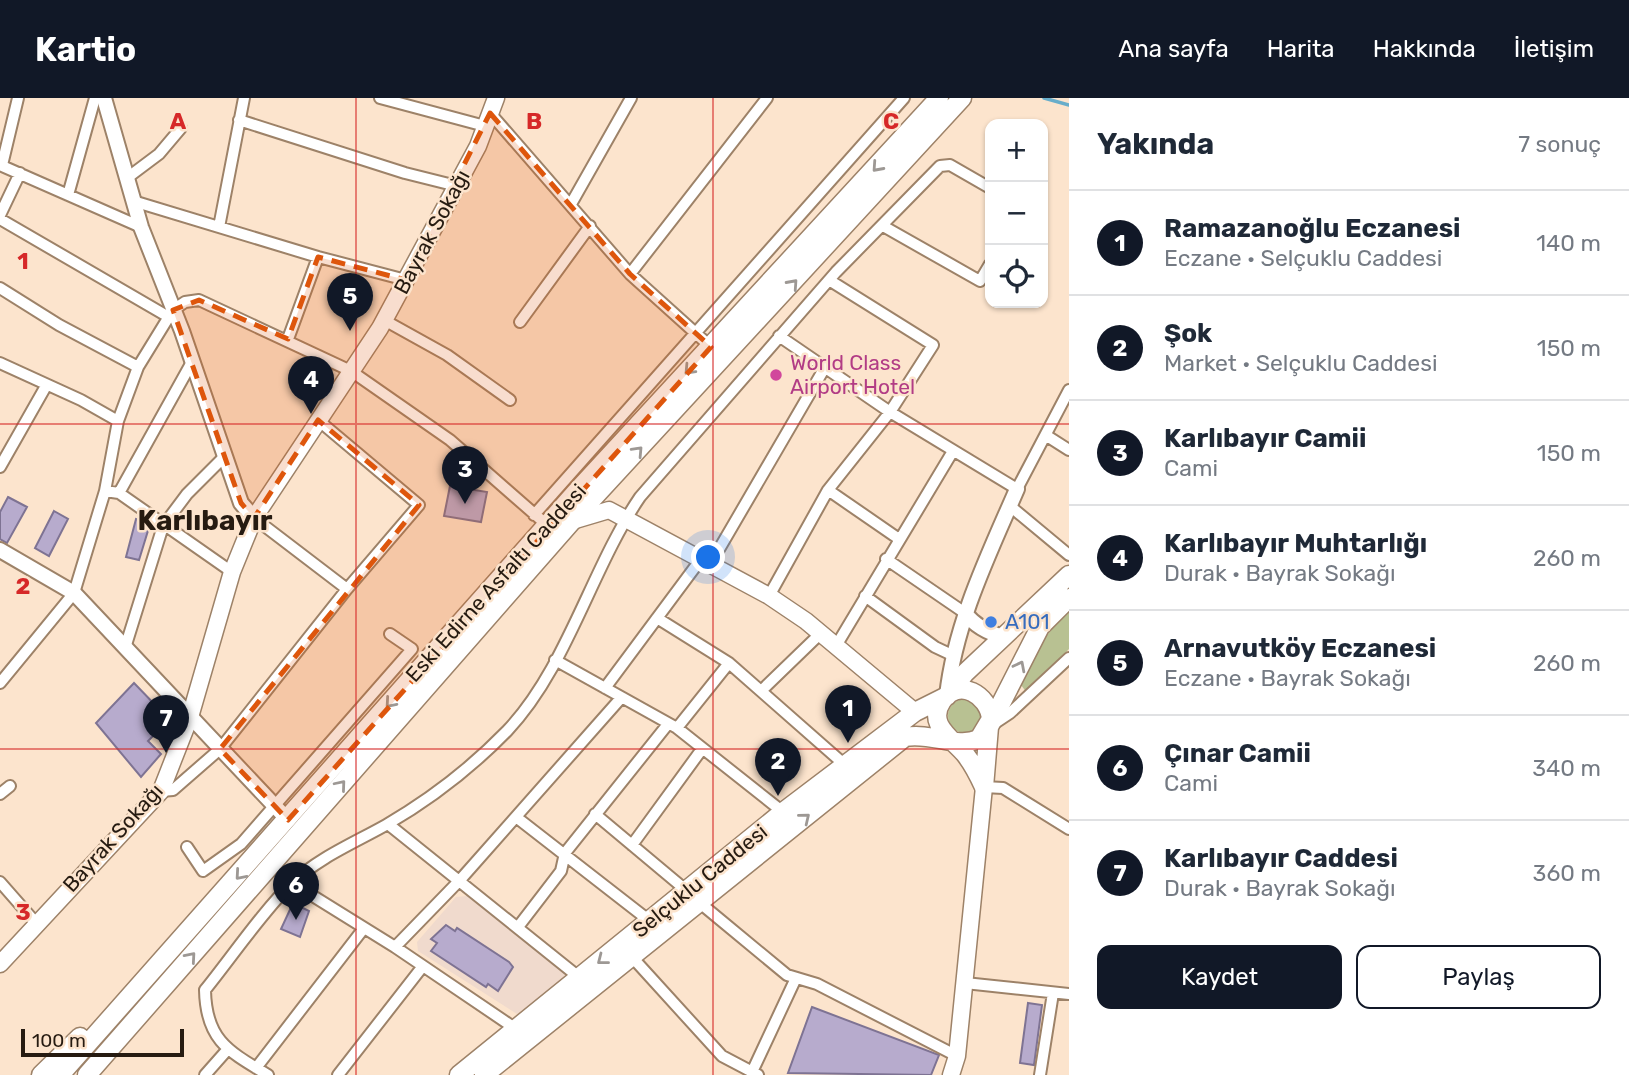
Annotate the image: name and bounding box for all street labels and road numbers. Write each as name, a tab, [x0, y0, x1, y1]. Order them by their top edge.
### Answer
street label: Bayrak Sokağı	[388, 165, 475, 298]
street label: Eski Edirne Asfaltı Caddesi	[400, 479, 591, 687]
street label: Bayrak Sokağı	[57, 778, 168, 897]
street label: Selçuklu Caddesi	[627, 819, 772, 943]

